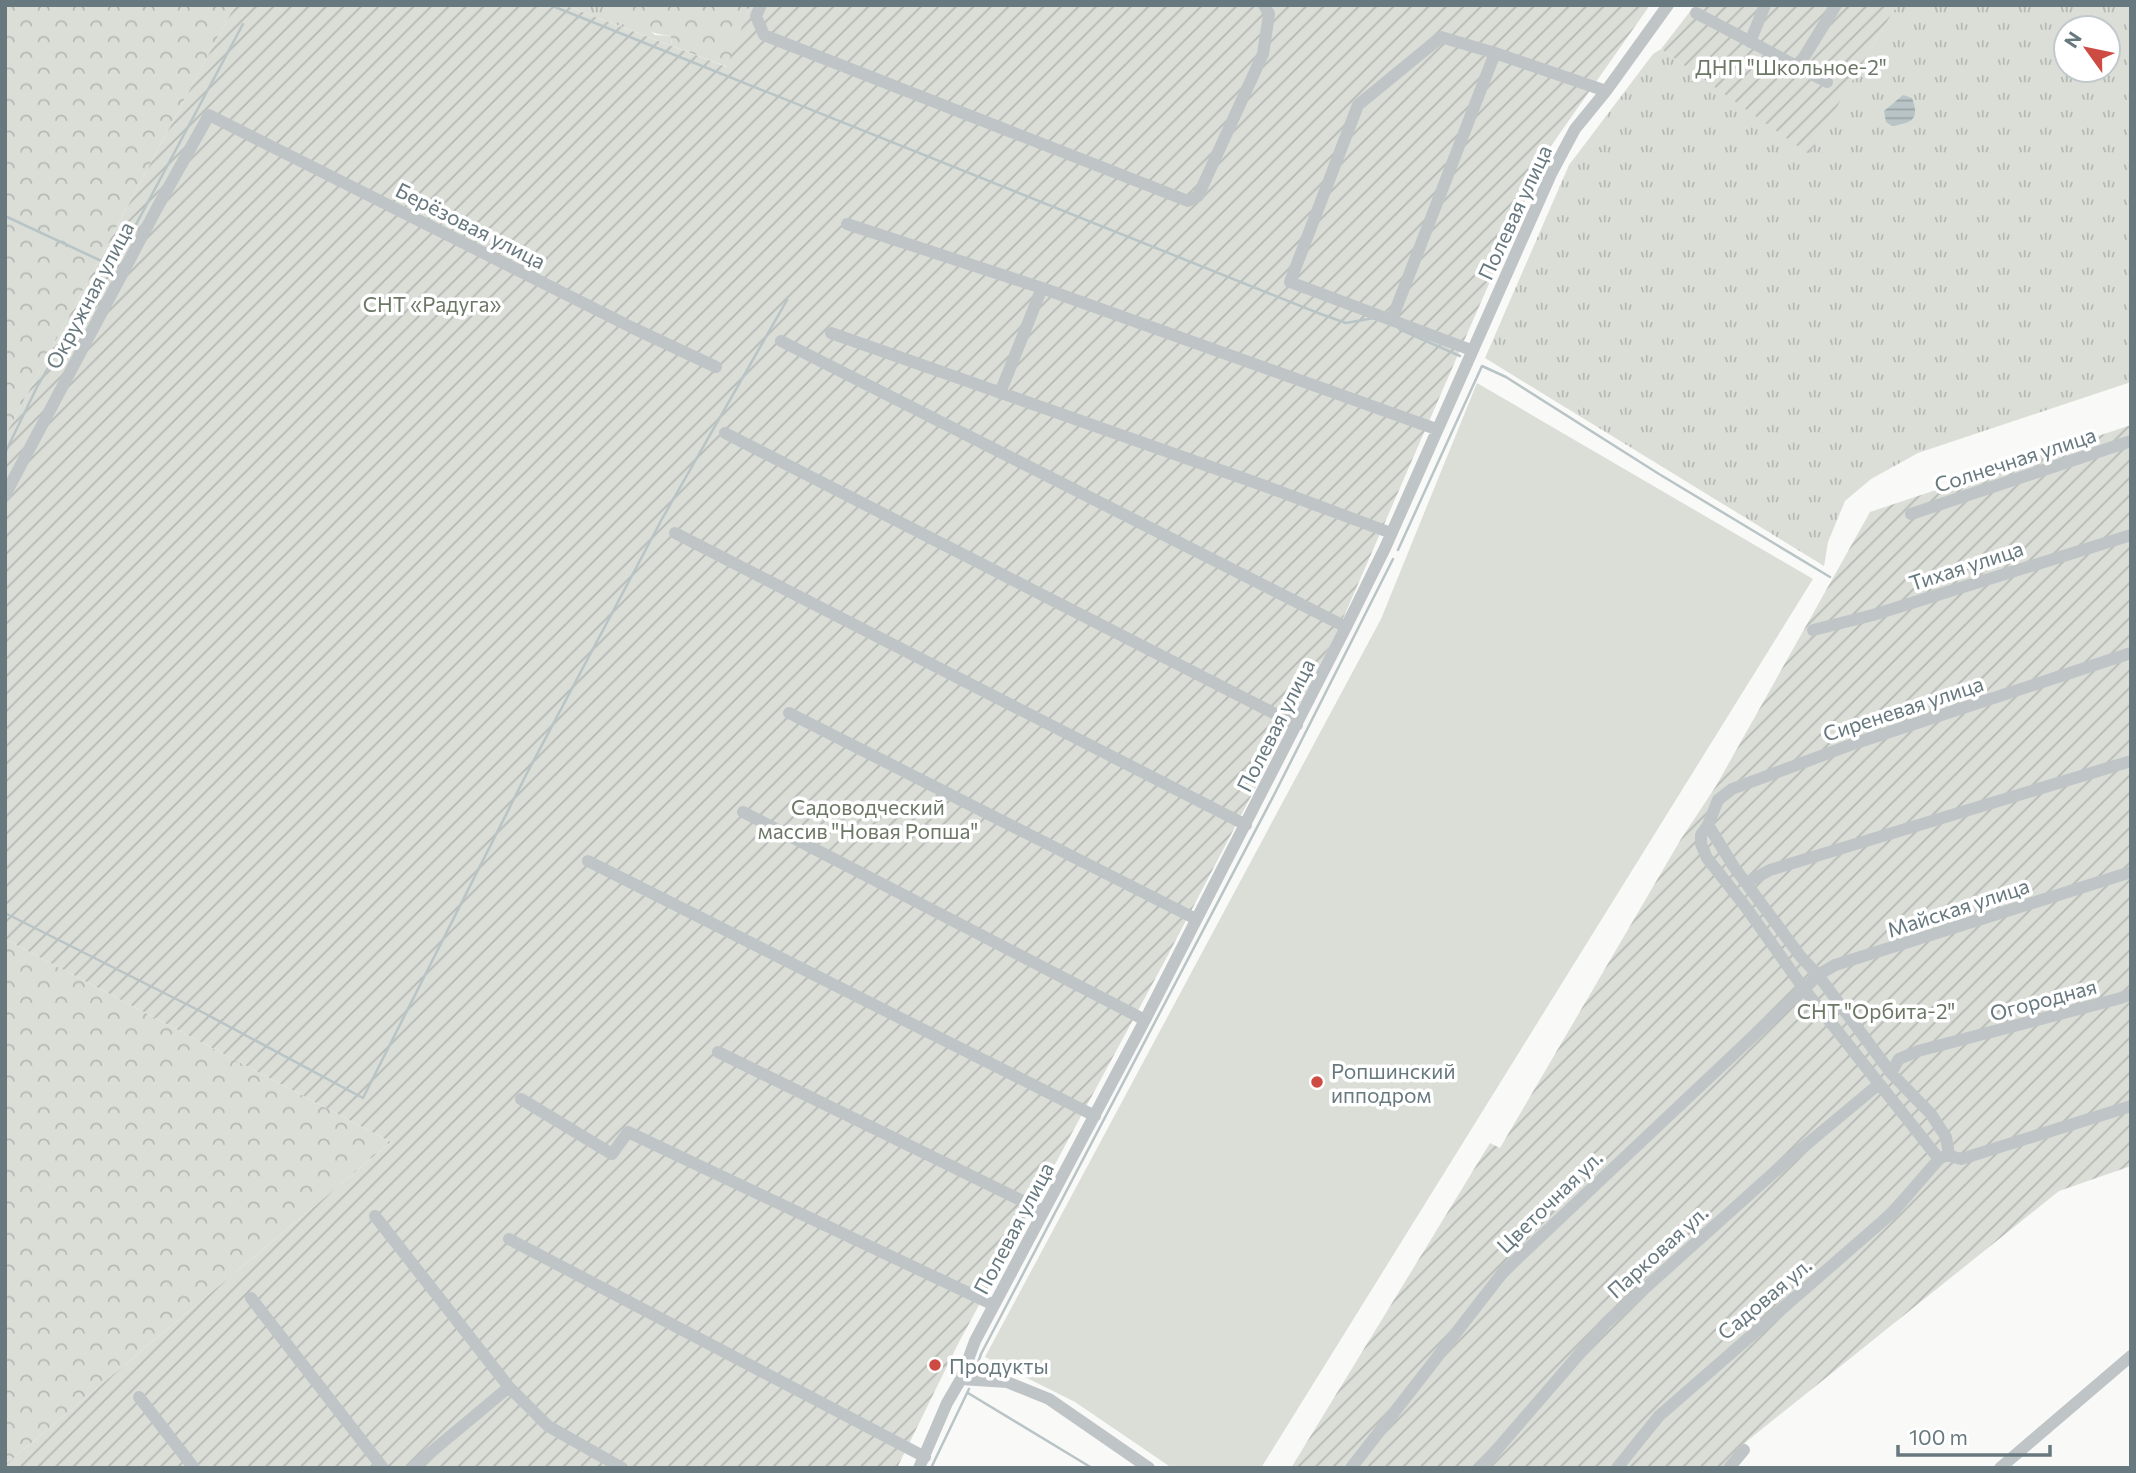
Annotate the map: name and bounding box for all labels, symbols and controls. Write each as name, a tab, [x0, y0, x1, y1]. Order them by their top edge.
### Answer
north arrow	[2052, 14, 2122, 84]
text: N	[2059, 27, 2086, 52]
park label: ДНП "Школьное-2"	[1695, 54, 1887, 79]
street label: Полевая улица	[1472, 141, 1556, 283]
street label: Берёзовая улица	[392, 176, 550, 274]
street label: Окружная улица	[40, 217, 138, 373]
park label: СНТ «Радуга»	[363, 291, 501, 316]
street label: Солнечная улица	[1931, 421, 2099, 497]
street label: Тихая улица	[1906, 535, 2026, 595]
street label: Полевая улица	[1231, 654, 1319, 796]
street label: Сиреневая улица	[1820, 670, 1986, 746]
park label: Садоводческий массив "Новая Ропша"	[758, 794, 978, 843]
street label: Майская улица	[1884, 872, 2032, 942]
street label: Огородная	[1987, 973, 2099, 1025]
park label: СНТ "Орбита-2"	[1797, 998, 1955, 1023]
place label: Ропшинский ипподром	[1331, 1058, 1455, 1107]
marker: Ропшинский ипподром	[1309, 1074, 1325, 1090]
street label: Цветочная ул.	[1491, 1144, 1607, 1258]
street label: Полевая улица	[968, 1158, 1058, 1298]
street label: Парковая ул.	[1602, 1199, 1712, 1303]
street label: Садовая ул.	[1712, 1252, 1816, 1344]
place label: Продукты	[949, 1353, 1049, 1378]
marker: Продукты	[927, 1357, 943, 1373]
scale bar	[1898, 1414, 2050, 1458]
text: 100 m	[1909, 1424, 1968, 1449]

